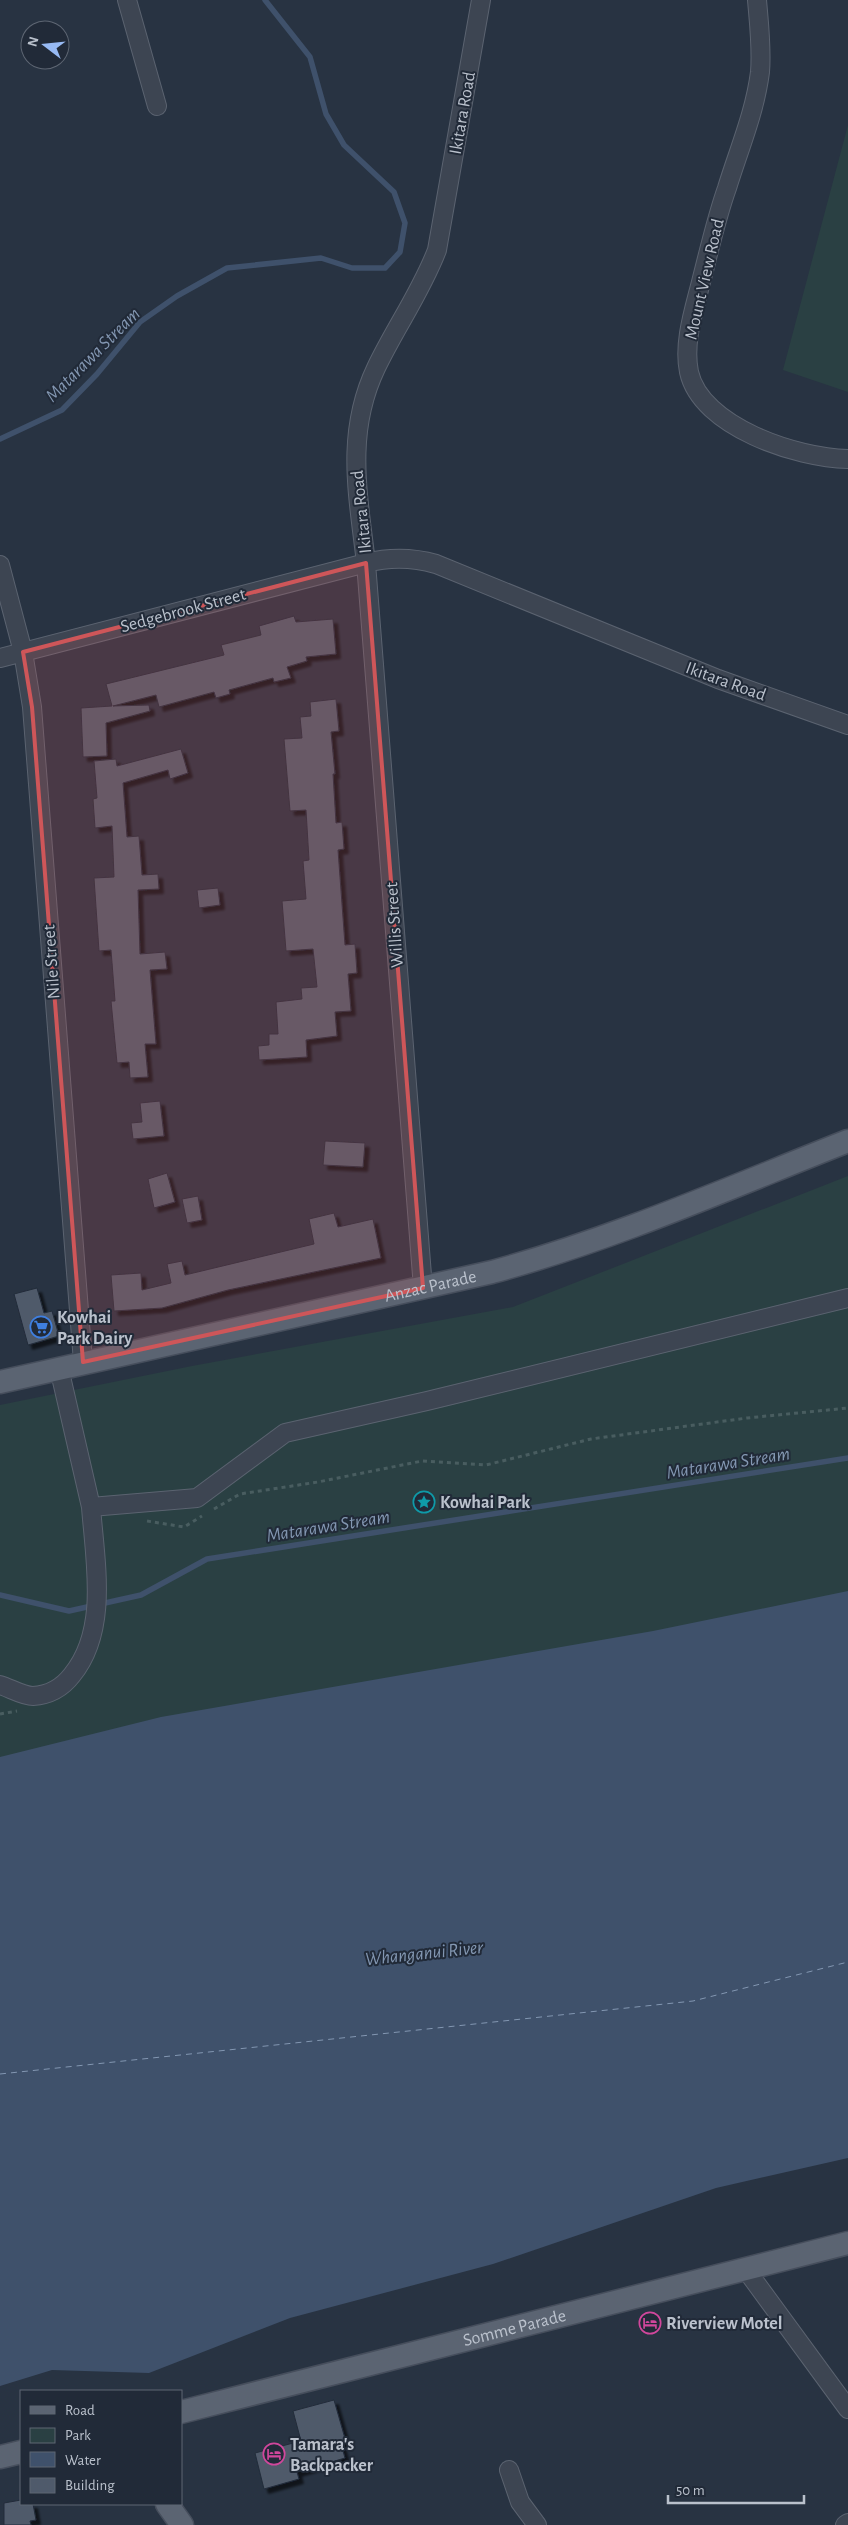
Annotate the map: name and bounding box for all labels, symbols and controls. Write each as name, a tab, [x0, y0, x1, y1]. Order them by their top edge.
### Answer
north arrow	[20, 20, 70, 70]
text: N	[25, 35, 42, 48]
street label: Ikitara Road	[447, 70, 479, 156]
street label: Mount View Road	[682, 217, 728, 341]
water label: Matarawa Stream	[42, 304, 144, 406]
street label: Ikitara Road	[349, 469, 375, 555]
street label: Sedgebrook Street	[119, 586, 248, 636]
street label: Ikitara Road	[683, 659, 768, 705]
street label: Willis Street	[383, 881, 407, 968]
street label: Nile Street	[40, 924, 64, 1000]
street label: Anzac Parade	[383, 1268, 478, 1306]
place label: Kowhai Park Dairy	[57, 1309, 133, 1348]
supermarket icon: Kowhai Park Dairy	[29, 1315, 53, 1339]
water label: Matarawa Stream	[665, 1444, 791, 1483]
place icon: Kowhai Park	[412, 1490, 436, 1514]
place label: Kowhai Park	[440, 1494, 530, 1512]
water label: Matarawa Stream	[265, 1507, 391, 1546]
water label: Whanganui River	[364, 1938, 485, 1969]
street label: Somme Parade	[461, 2307, 568, 2350]
hotel icon: Riverview Motel	[638, 2311, 662, 2335]
place label: Riverview Motel	[666, 2315, 783, 2333]
legend	[20, 2390, 182, 2505]
text: Road	[65, 2403, 95, 2418]
text: Park	[65, 2428, 91, 2443]
place label: Tamara's Backpacker	[290, 2436, 374, 2475]
hotel icon: Tamara's Backpacker	[262, 2442, 286, 2466]
text: Water	[65, 2453, 101, 2468]
scale bar	[668, 2472, 804, 2504]
text: Building	[65, 2478, 115, 2493]
text: 50 m	[676, 2483, 705, 2498]

